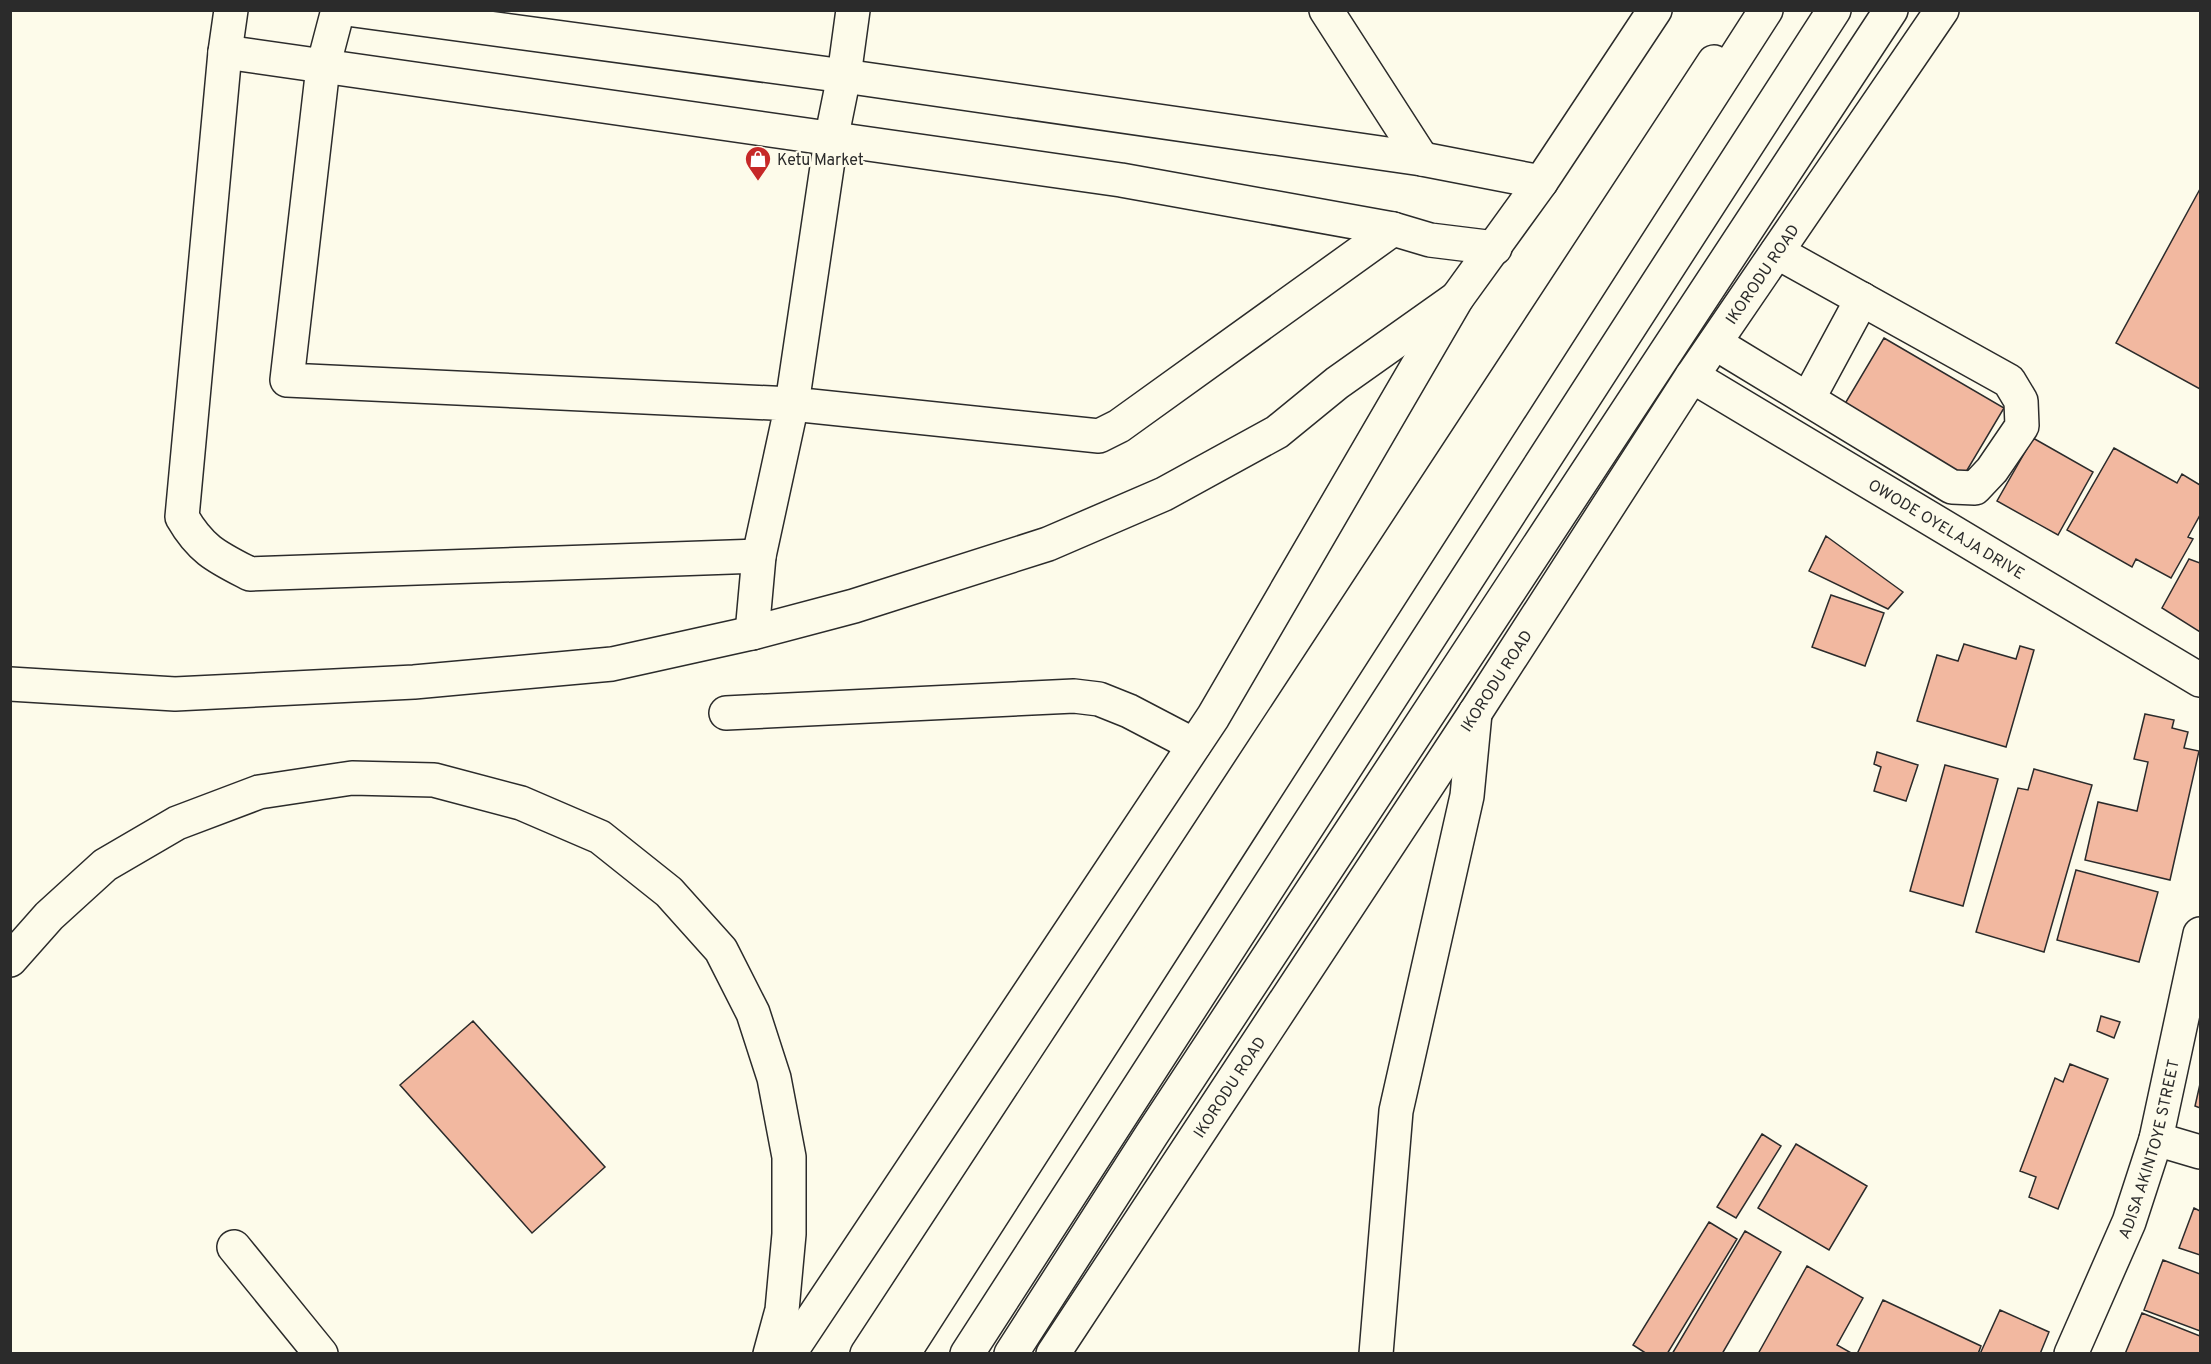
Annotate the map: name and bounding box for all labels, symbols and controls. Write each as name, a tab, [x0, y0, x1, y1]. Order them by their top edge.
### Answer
shop icon: Ketu Market	[743, 144, 773, 182]
place label: Ketu Market	[777, 151, 864, 171]
street label: IKORODU ROAD	[1722, 221, 1805, 329]
street label: OWODE OYELAJA DRIVE	[1864, 476, 2028, 585]
street label: IKORODU ROAD	[1457, 627, 1538, 736]
street label: IKORODU ROAD	[1190, 1033, 1271, 1142]
street label: ADISA AKINTOYE STREET	[2115, 1058, 2185, 1242]

